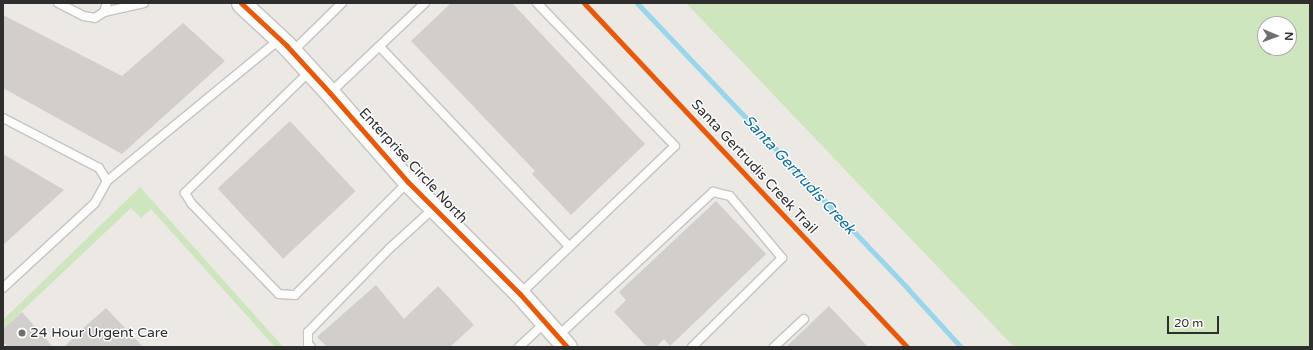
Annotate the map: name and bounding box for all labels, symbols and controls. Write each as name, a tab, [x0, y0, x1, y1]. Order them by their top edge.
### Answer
north arrow	[1257, 16, 1297, 56]
text: N	[1282, 32, 1295, 41]
street label: Santa Gertrudis Creek Trail	[687, 96, 821, 238]
street label: Enterprise Circle North	[355, 105, 471, 227]
water label: Santa Gertrudis Creek	[739, 112, 859, 238]
scale bar	[1169, 308, 1221, 334]
text: 20 m	[1174, 316, 1203, 330]
place label: 24 Hour Urgent Care	[30, 325, 168, 341]
marker: 24 Hour Urgent Care	[17, 328, 27, 338]

